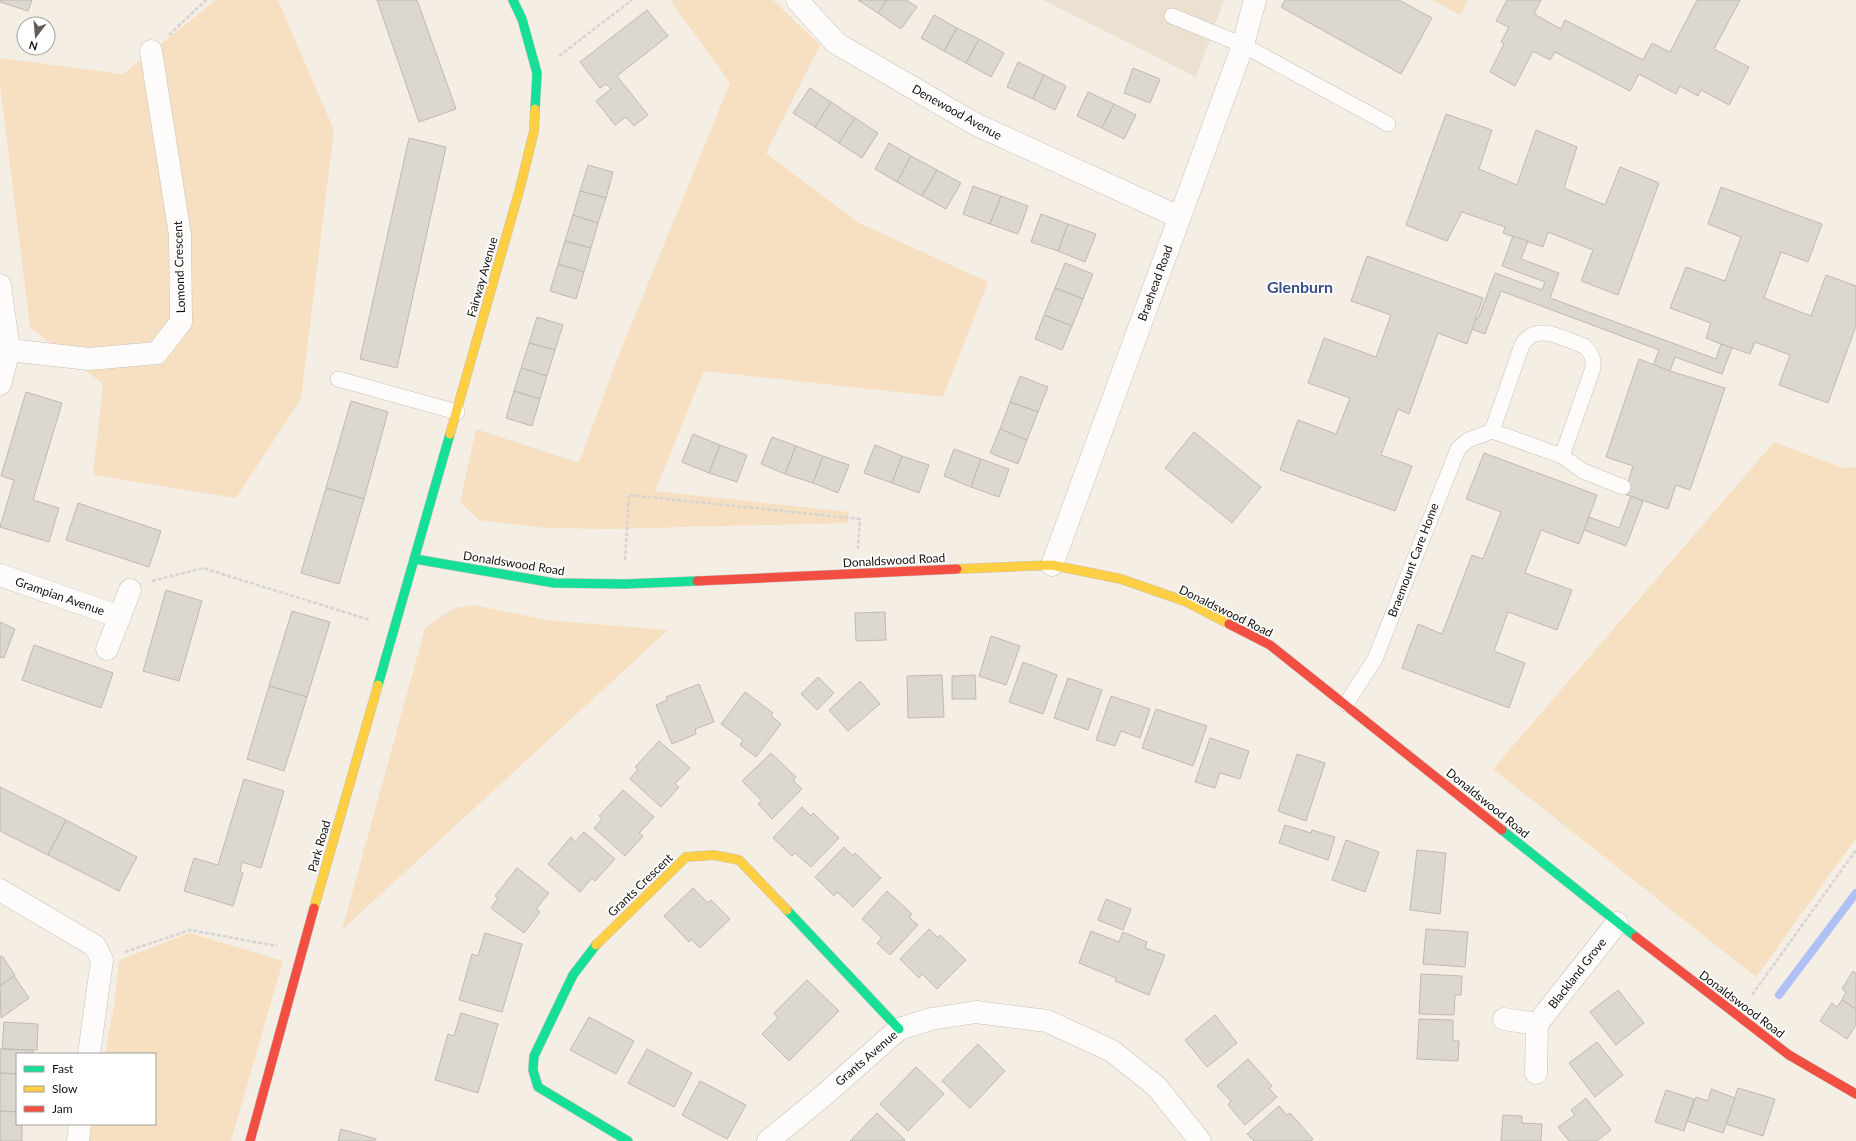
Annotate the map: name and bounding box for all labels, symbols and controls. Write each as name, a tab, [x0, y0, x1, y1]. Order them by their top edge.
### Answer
north arrow	[16, 16, 56, 56]
text: N	[27, 39, 39, 54]
street label: Denewood Avenue	[909, 81, 1005, 143]
street label: Lomond Crescent	[170, 220, 188, 313]
street label: Fairway Avenue	[463, 235, 501, 319]
street label: Braehead Road	[1134, 243, 1176, 323]
district label: Glenburn	[1267, 277, 1333, 296]
street label: Braemount Care Home	[1384, 501, 1442, 619]
street label: Donaldswood Road	[462, 548, 566, 578]
street label: Donaldswood Road	[842, 550, 946, 570]
street label: Grampian Avenue	[13, 574, 107, 618]
street label: Donaldswood Road	[1177, 582, 1275, 640]
street label: Donaldswood Road	[1443, 765, 1533, 841]
street label: Park Road	[304, 818, 334, 874]
street label: Grants Crescent	[604, 850, 676, 920]
street label: Blackland Grove	[1545, 935, 1609, 1011]
street label: Donaldswood Road	[1697, 967, 1787, 1041]
street label: Grants Avenue	[832, 1027, 900, 1089]
legend	[16, 1053, 156, 1125]
text: Fast	[52, 1061, 74, 1076]
text: Slow	[52, 1081, 78, 1096]
text: Jam	[52, 1101, 73, 1116]

